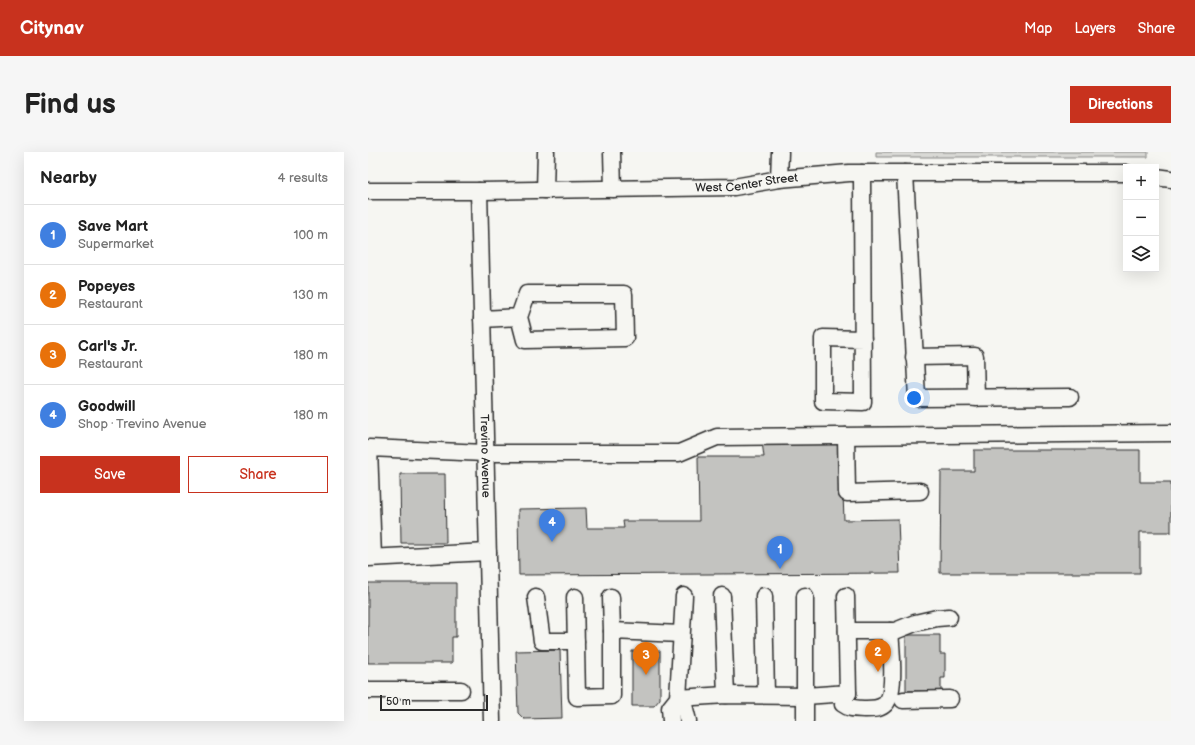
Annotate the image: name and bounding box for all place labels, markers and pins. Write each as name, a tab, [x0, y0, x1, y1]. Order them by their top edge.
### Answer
pin: 4	[539, 509, 565, 542]
pin: 1	[767, 536, 793, 569]
pin: 2	[865, 639, 891, 672]
pin: 3	[633, 642, 659, 675]

